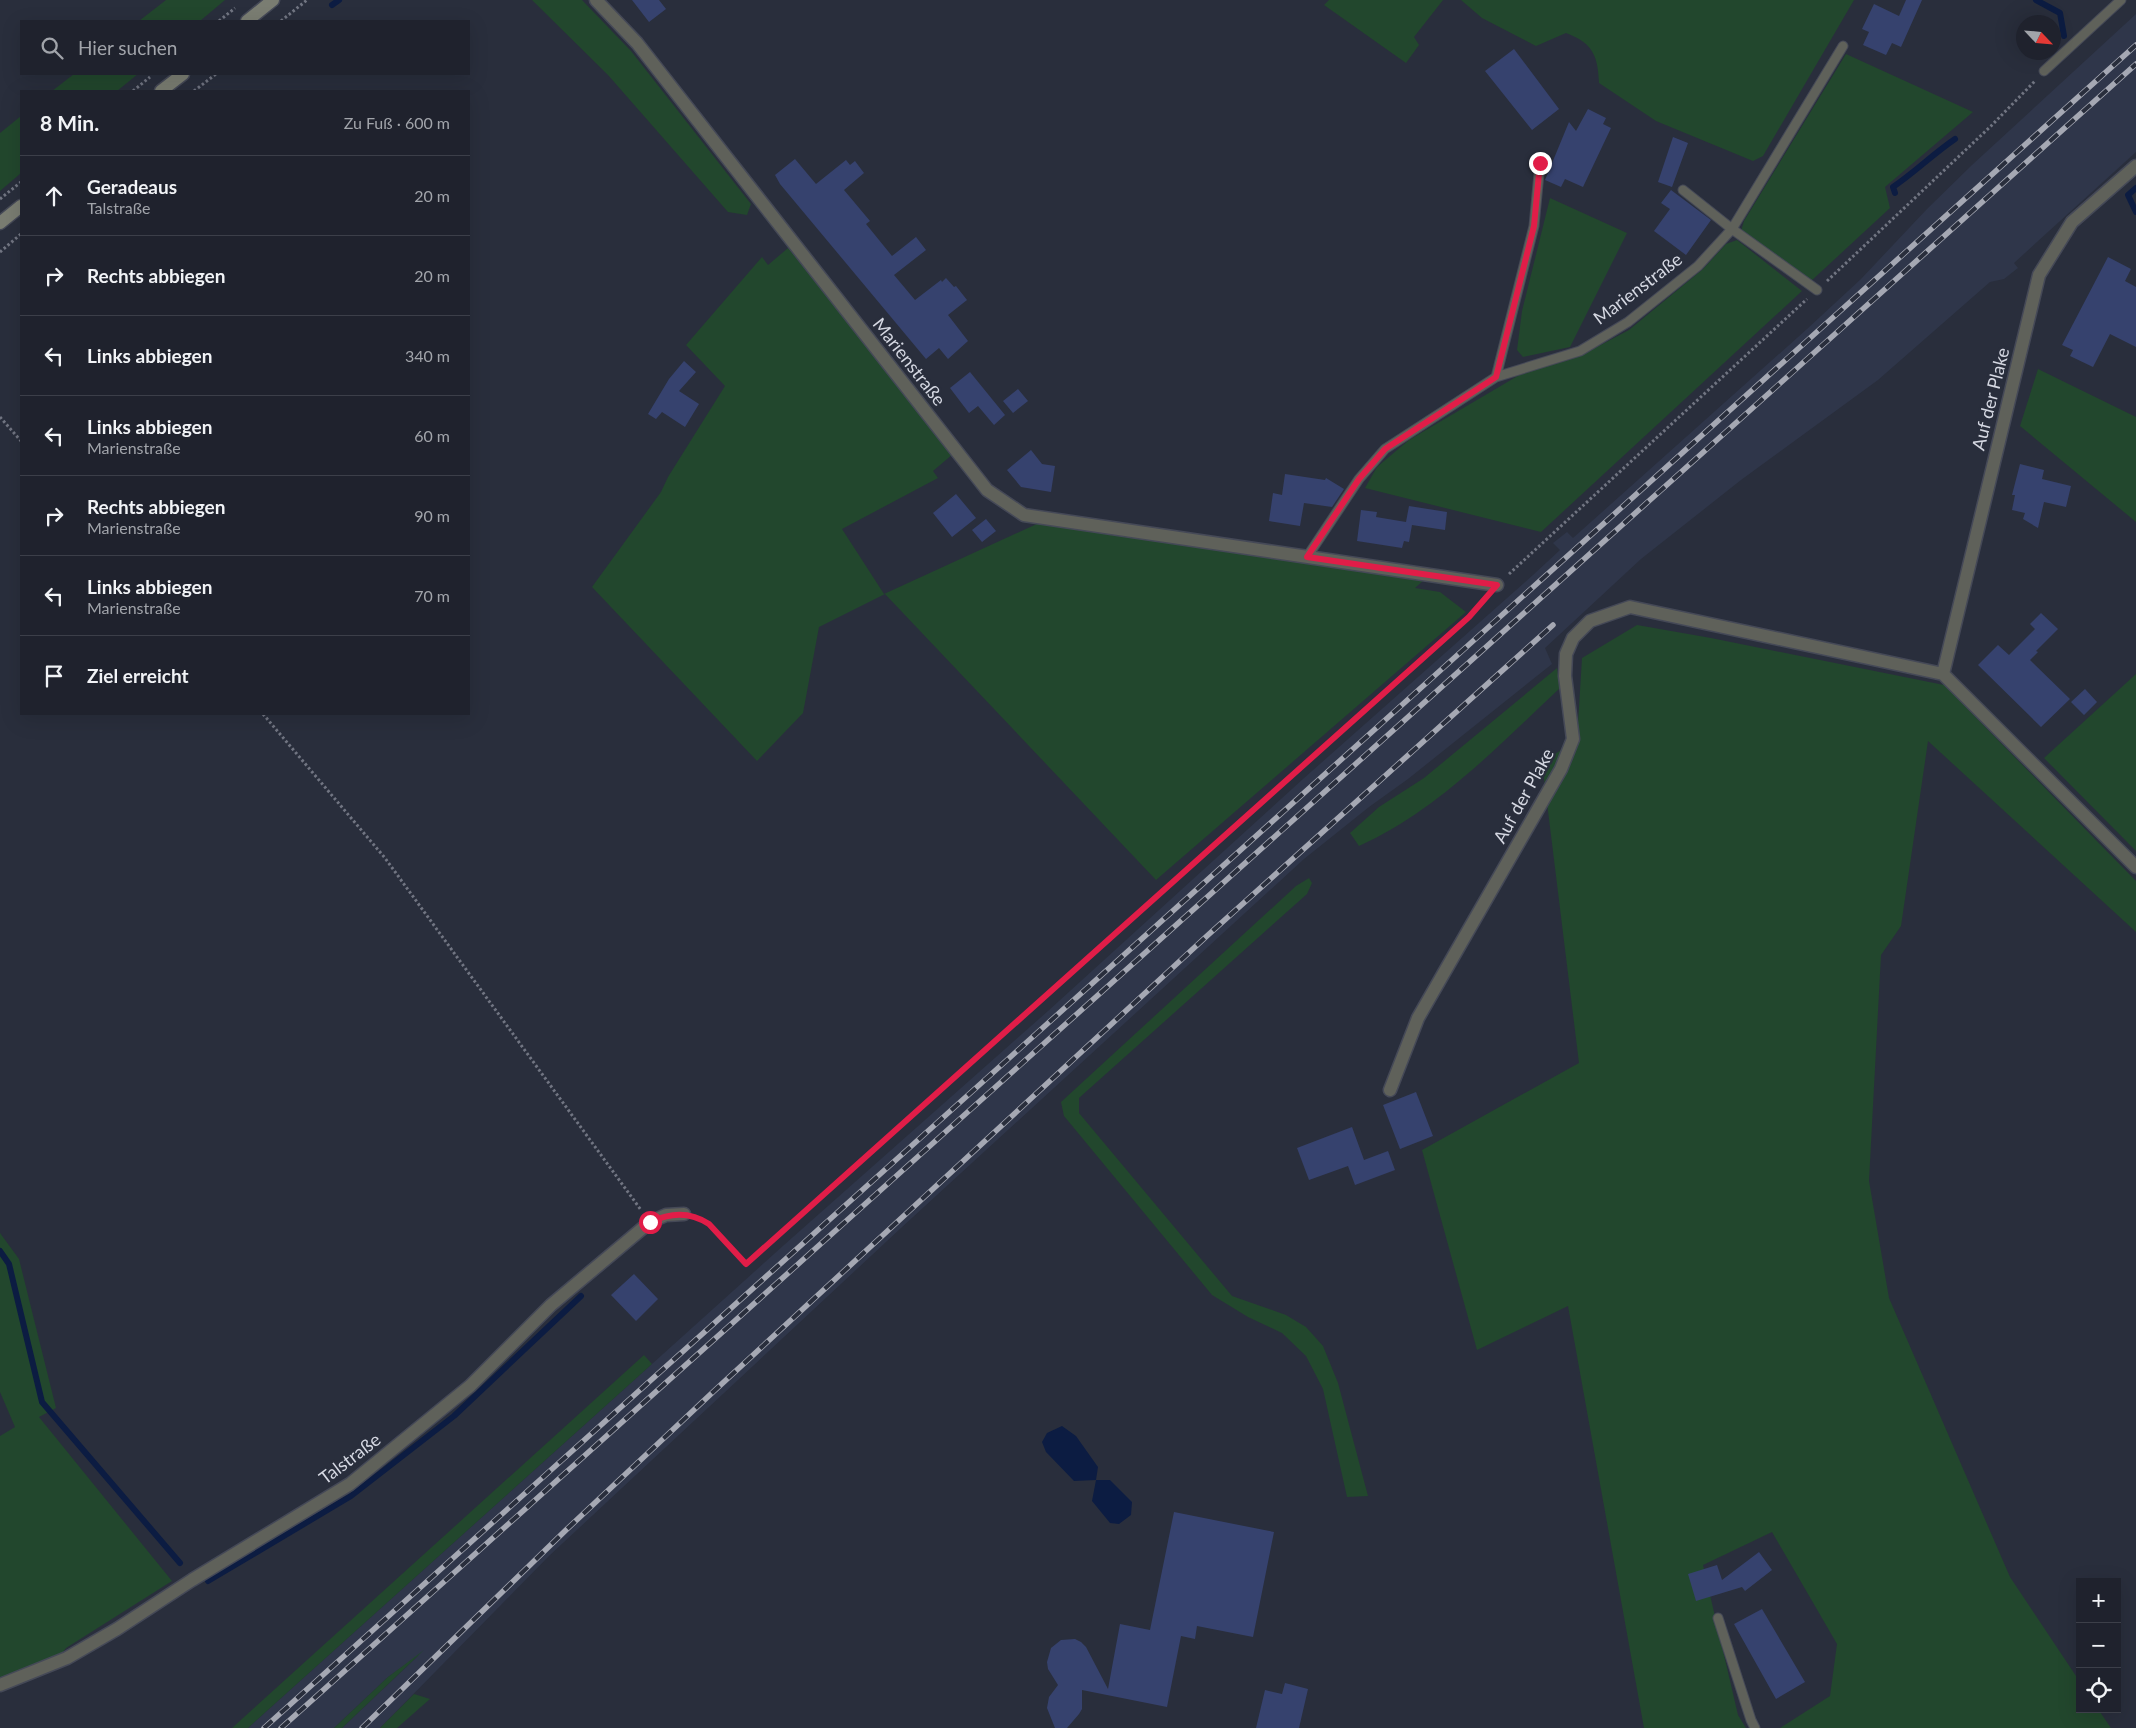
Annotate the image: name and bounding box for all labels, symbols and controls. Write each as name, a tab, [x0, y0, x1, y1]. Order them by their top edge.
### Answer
north arrow	[2016, 15, 2061, 60]
search box	[20, 20, 470, 75]
icon: search	[38, 34, 66, 62]
text: Hier suchen	[78, 36, 177, 59]
text: 8 Min.	[40, 110, 99, 135]
text: Zu Fuß · 600 m	[344, 113, 450, 132]
route end	[1529, 152, 1552, 175]
text: Geradeaus	[87, 175, 177, 198]
icon: ahead	[40, 182, 68, 210]
text: 20 m	[414, 186, 450, 205]
text: Talstraße	[87, 198, 150, 217]
street label: Marienstraße	[1589, 248, 1686, 329]
icon: right	[40, 262, 68, 290]
text: Rechts abbiegen	[87, 264, 225, 287]
text: 20 m	[414, 266, 450, 285]
street label: Marienstraße	[869, 313, 951, 410]
icon: left	[40, 342, 68, 370]
text: Links abbiegen	[87, 344, 212, 367]
street label: Auf der Plake	[1967, 345, 2013, 452]
text: 340 m	[405, 346, 450, 365]
text: Links abbiegen	[87, 415, 212, 438]
icon: left	[40, 422, 68, 450]
text: 60 m	[414, 426, 450, 445]
text: Marienstraße	[87, 438, 181, 457]
text: Rechts abbiegen	[87, 495, 225, 518]
icon: right	[40, 502, 68, 530]
text: 90 m	[414, 506, 450, 525]
text: Marienstraße	[87, 518, 181, 537]
text: Links abbiegen	[87, 575, 212, 598]
icon: left	[40, 582, 68, 610]
text: 70 m	[414, 586, 450, 605]
text: Marienstraße	[87, 598, 181, 617]
icon: arrive	[40, 662, 68, 690]
text: Ziel erreicht	[87, 664, 189, 687]
street label: Auf der Plake	[1488, 744, 1558, 847]
route start	[639, 1211, 662, 1234]
street label: Talstraße	[314, 1428, 385, 1488]
map controls	[2076, 1578, 2121, 1713]
button: +	[2076, 1578, 2121, 1623]
button: −	[2076, 1623, 2121, 1668]
button: locate	[2076, 1668, 2121, 1713]

